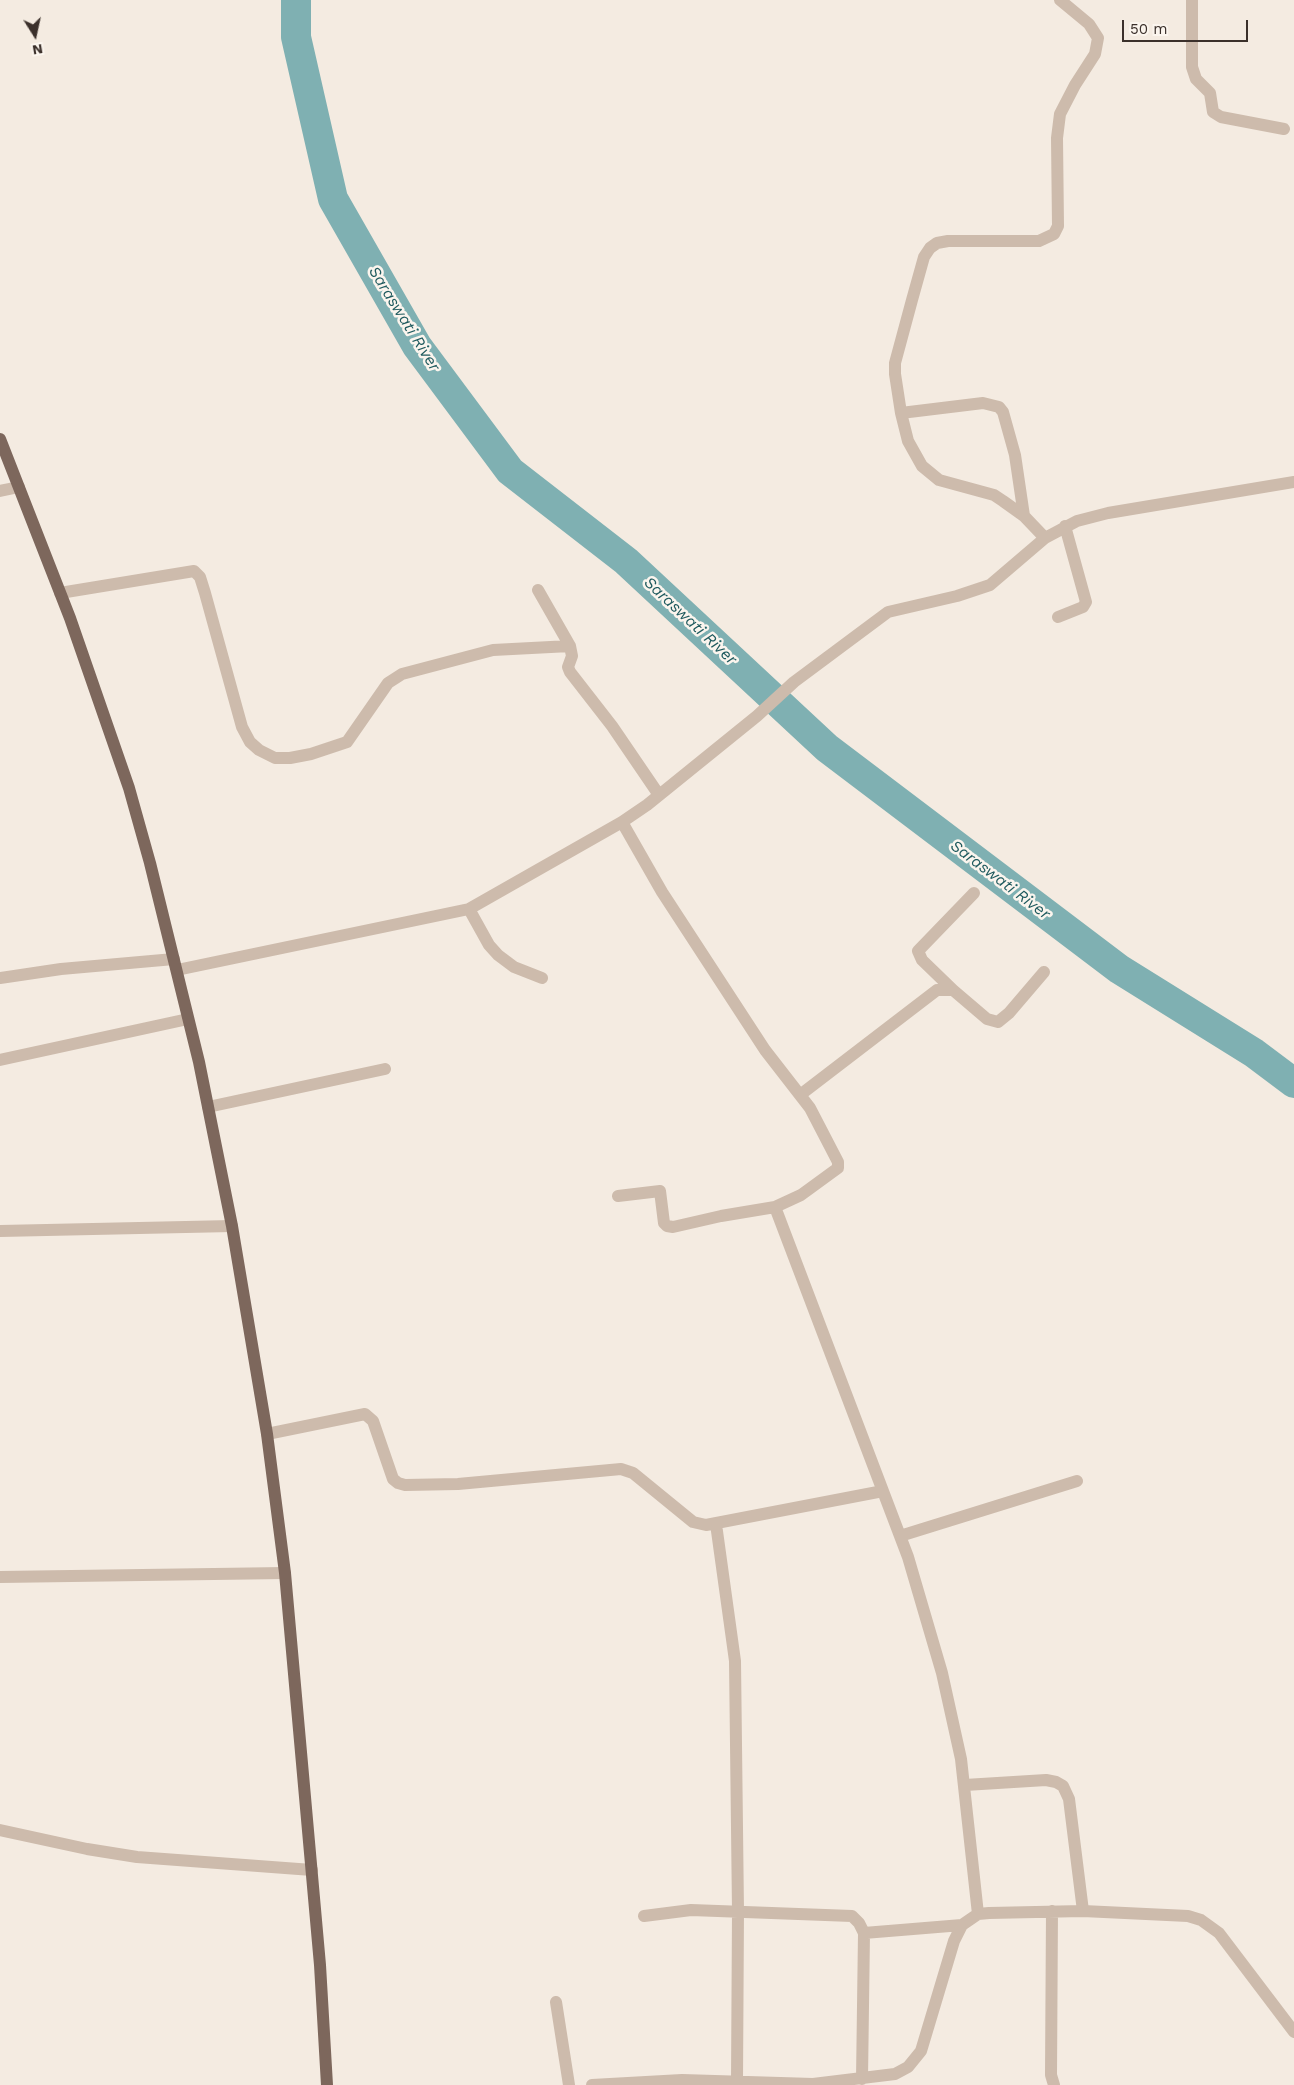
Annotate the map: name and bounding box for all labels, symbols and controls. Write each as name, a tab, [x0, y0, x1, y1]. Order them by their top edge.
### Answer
north arrow	[10, 10, 60, 60]
scale bar	[1124, 10, 1250, 42]
text: 50 m	[1130, 20, 1167, 38]
text: N	[31, 41, 44, 59]
water label: Saraswati River	[364, 263, 444, 375]
water label: Saraswati River	[640, 573, 740, 669]
water label: Saraswati River	[946, 836, 1054, 924]

